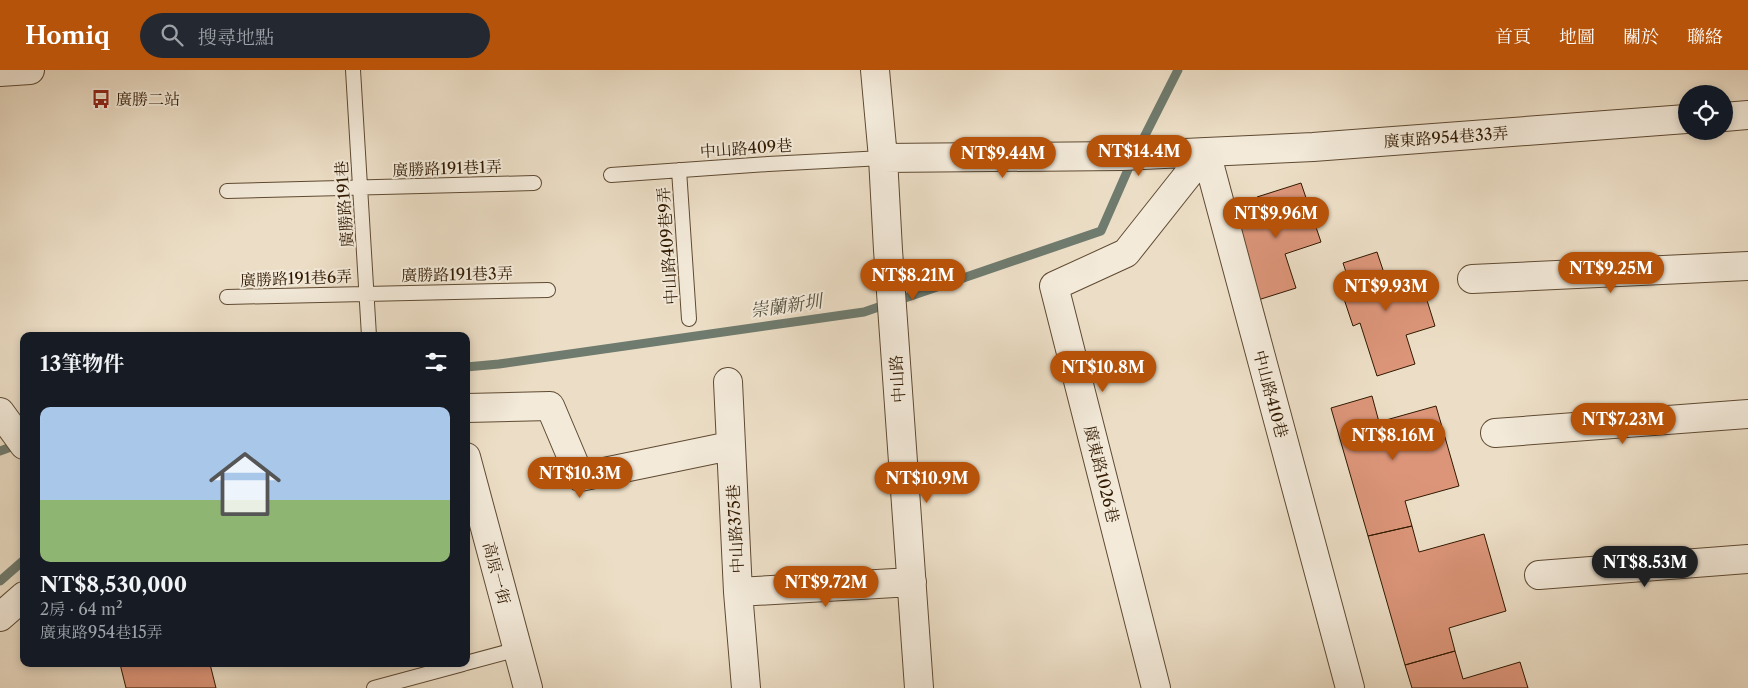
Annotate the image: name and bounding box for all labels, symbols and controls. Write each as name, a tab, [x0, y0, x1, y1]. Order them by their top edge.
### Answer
search box	[140, 13, 490, 58]
text: Homiq	[25, 21, 110, 50]
icon: search	[158, 21, 186, 49]
text: 搜尋地點	[198, 26, 274, 49]
text: 首頁	[1495, 26, 1531, 48]
text: 地圖	[1559, 26, 1595, 48]
text: 關於	[1623, 26, 1659, 48]
text: 聯絡	[1687, 26, 1723, 48]
map controls	[1678, 85, 1733, 140]
button: locate	[1678, 85, 1733, 140]
bus stop icon: 廣勝二站	[90, 88, 112, 110]
place label: 廣勝二站	[116, 89, 180, 109]
street label: 廣東路954巷33弄	[1383, 123, 1509, 151]
pin: NT$14.4M	[1087, 134, 1191, 177]
street label: 中山路409巷	[699, 135, 793, 161]
pin: NT$9.44M	[951, 136, 1055, 179]
text: NT$14.4M	[1098, 141, 1180, 161]
text: NT$9.44M	[961, 143, 1045, 163]
street label: 廣勝路191巷1弄	[392, 156, 502, 180]
street label: 廣勝路191巷	[331, 160, 357, 248]
street label: 中山路409巷9弄	[653, 186, 681, 306]
pin: NT$9.96M	[1224, 196, 1328, 239]
text: NT$9.96M	[1234, 203, 1318, 223]
pin: NT$9.25M	[1559, 252, 1663, 294]
pin: NT$8.21M	[861, 258, 965, 301]
text: NT$9.25M	[1569, 258, 1653, 278]
street label: 廣勝路191巷3弄	[401, 263, 513, 285]
text: NT$8.21M	[871, 265, 955, 285]
street label: 廣勝路191巷6弄	[240, 266, 352, 290]
pin: NT$9.93M	[1334, 270, 1438, 312]
text: NT$9.93M	[1344, 276, 1428, 296]
water label: 崇蘭新圳	[749, 290, 826, 322]
icon: filters	[422, 348, 450, 376]
street label: 中山路410巷	[1250, 348, 1292, 440]
pin: NT$10.8M	[1051, 350, 1155, 393]
text: 13筆物件	[40, 351, 124, 376]
street label: 中山路	[885, 354, 909, 404]
text: NT$10.8M	[1061, 357, 1145, 377]
pin: NT$7.23M	[1571, 402, 1675, 445]
text: NT$7.23M	[1582, 409, 1664, 429]
pin: NT$8.16M	[1341, 418, 1445, 461]
street label: 廣東路1026巷	[1080, 423, 1124, 525]
text: NT$8.16M	[1351, 425, 1435, 445]
icon: home	[200, 439, 290, 529]
pin: NT$10.3M	[528, 456, 632, 499]
pin: NT$10.9M	[875, 462, 979, 504]
text: NT$10.3M	[539, 463, 621, 483]
text: NT$10.9M	[886, 468, 968, 488]
street label: 中山路375巷	[723, 484, 747, 574]
street label: 高原一街	[479, 539, 515, 607]
pin: NT$8.53M	[1593, 546, 1697, 588]
text: NT$8.53M	[1603, 552, 1687, 572]
pin: NT$9.72M	[774, 566, 878, 608]
text: NT$8,530,000	[40, 572, 187, 597]
text: NT$9.72M	[784, 572, 868, 592]
text: 2房 · 64 m²	[40, 599, 123, 619]
text: 廣東路954巷15弄	[40, 622, 163, 642]

